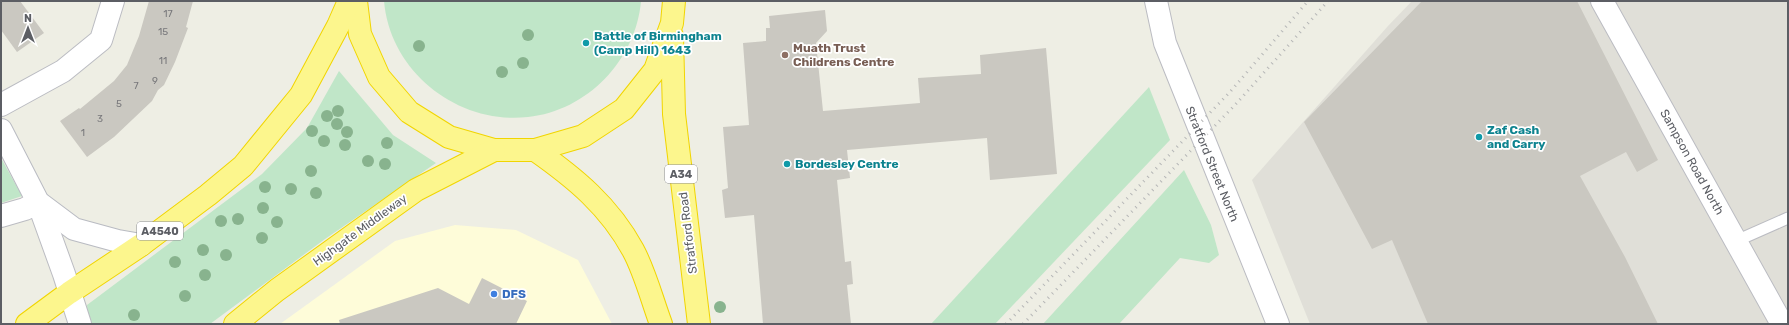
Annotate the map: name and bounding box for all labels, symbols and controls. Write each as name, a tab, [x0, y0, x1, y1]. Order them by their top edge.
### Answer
north arrow	[8, 8, 48, 48]
house number: 17	[163, 8, 173, 20]
text: N	[24, 12, 32, 25]
house number: 15	[158, 26, 168, 38]
place label: Battle of Birmingham (Camp Hill) 1643	[594, 29, 722, 57]
marker: Battle of Birmingham (Camp Hill) 1643	[581, 38, 591, 48]
place label: Muath Trust Childrens Centre	[793, 41, 894, 69]
marker: Muath Trust Childrens Centre	[780, 50, 790, 60]
house number: 11	[159, 55, 167, 67]
house number: 9	[152, 75, 158, 87]
house number: 7	[133, 80, 139, 92]
house number: 5	[116, 98, 122, 110]
street label: Stratford Street North	[1182, 104, 1242, 224]
street label: Sampson Road North	[1657, 107, 1727, 217]
house number: 3	[97, 113, 103, 125]
place label: Zaf Cash and Carry	[1487, 123, 1546, 151]
house number: 1	[81, 127, 85, 139]
marker: Zaf Cash and Carry	[1474, 132, 1484, 142]
place label: Bordesley Centre	[795, 157, 899, 171]
marker: Bordesley Centre	[782, 159, 792, 169]
road number: A34	[665, 165, 697, 183]
street label: Highgate Middleway	[310, 191, 410, 269]
street label: Stratford Road	[676, 191, 700, 275]
road number: A4540	[137, 222, 183, 240]
place label: DFS	[502, 287, 526, 301]
marker: DFS	[489, 289, 499, 299]

